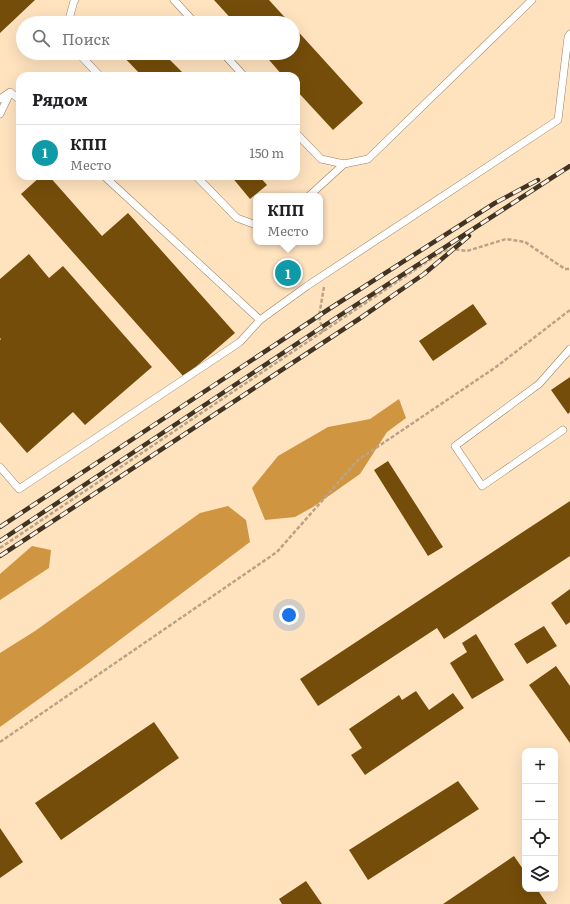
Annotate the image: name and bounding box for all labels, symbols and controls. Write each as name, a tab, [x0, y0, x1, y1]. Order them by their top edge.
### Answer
search box	[16, 16, 300, 60]
icon: search	[30, 27, 52, 49]
text: Поиск	[62, 27, 110, 50]
text: Рядом	[32, 86, 88, 111]
text: КПП	[70, 132, 107, 155]
text: 1	[42, 143, 48, 162]
text: 150 m	[249, 143, 284, 162]
text: Место	[70, 155, 111, 174]
popup	[253, 193, 323, 245]
text: КПП	[267, 198, 304, 221]
text: Место	[267, 221, 309, 240]
pin: 1	[275, 258, 301, 288]
your location	[279, 605, 299, 625]
map controls	[522, 748, 558, 892]
button: +	[522, 748, 558, 784]
button: −	[522, 784, 558, 820]
button: locate	[522, 820, 558, 856]
button: layers	[522, 856, 558, 892]

